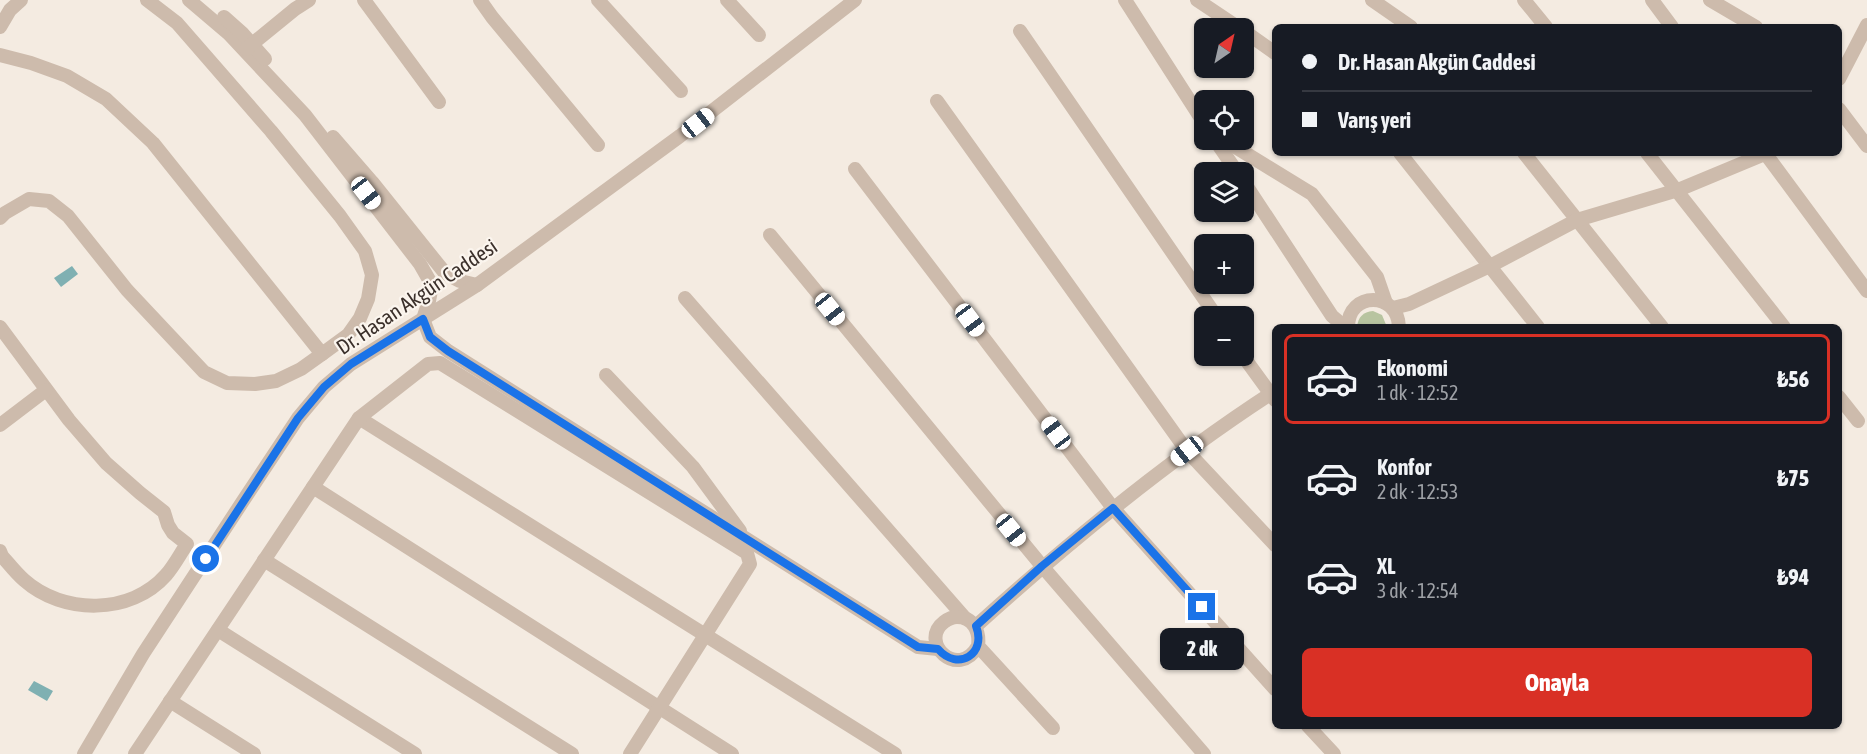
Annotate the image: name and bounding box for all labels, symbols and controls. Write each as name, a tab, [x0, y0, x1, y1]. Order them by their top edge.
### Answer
north arrow	[1194, 18, 1254, 78]
map controls	[1194, 18, 1254, 366]
text: Dr. Hasan Akgün Caddesi	[1338, 49, 1536, 75]
button: locate	[1194, 90, 1254, 150]
car	[678, 105, 718, 141]
text: Varış yeri	[1338, 107, 1411, 133]
button: layers	[1194, 162, 1254, 222]
car	[348, 173, 384, 213]
street label: Dr. Hasan Akgün Caddesi	[332, 233, 501, 359]
button: +	[1194, 234, 1254, 294]
car	[812, 289, 848, 329]
car	[952, 300, 988, 340]
button: −	[1194, 306, 1254, 366]
icon: car	[1305, 352, 1359, 406]
text: Ekonomi	[1377, 355, 1448, 381]
text: ₺56	[1777, 366, 1809, 392]
text: 1 dk · 12:52	[1377, 381, 1458, 404]
car	[1038, 413, 1074, 453]
car	[1167, 433, 1207, 469]
icon: car	[1305, 451, 1359, 505]
text: Konfor	[1377, 454, 1431, 480]
text: ₺75	[1777, 465, 1809, 491]
text: 2 dk · 12:53	[1377, 480, 1458, 503]
car	[993, 510, 1029, 550]
route start	[192, 545, 219, 572]
icon: car	[1305, 550, 1359, 604]
text: XL	[1377, 553, 1395, 579]
text: ₺94	[1777, 564, 1809, 590]
text: 3 dk · 12:54	[1377, 579, 1458, 602]
route end	[1188, 593, 1215, 620]
callout: 2 dk	[1160, 628, 1244, 670]
text: 2 dk	[1187, 637, 1217, 660]
button: Onayla	[1302, 648, 1812, 717]

